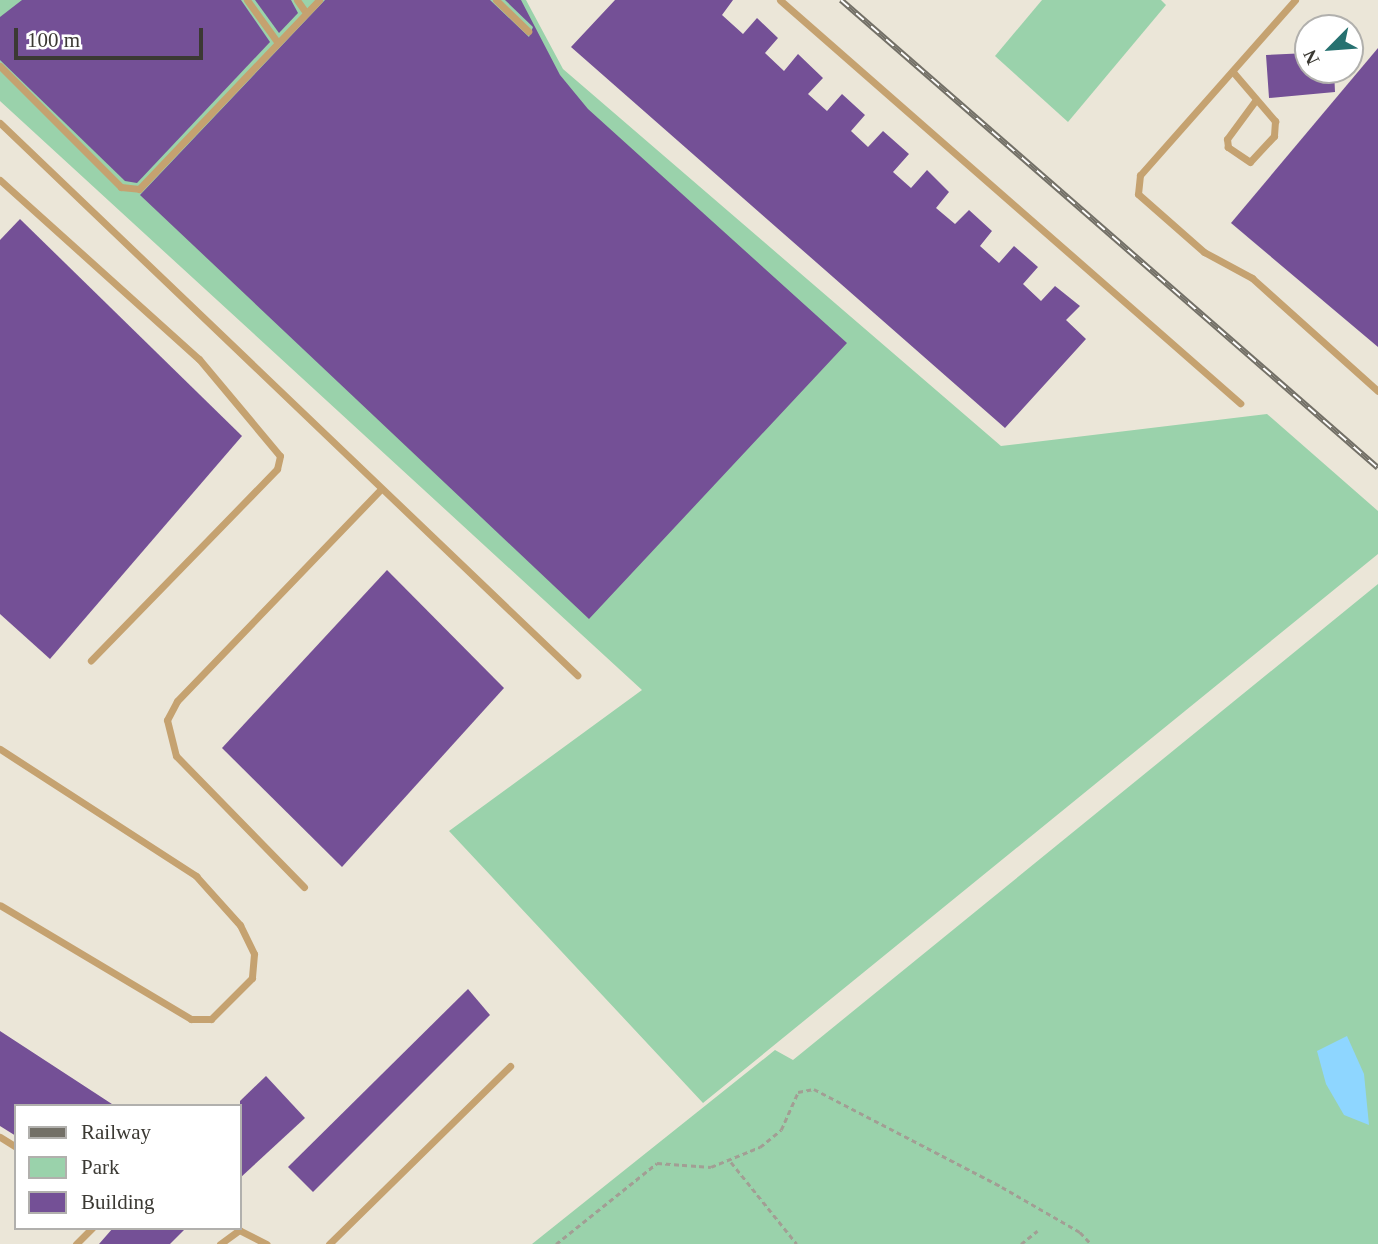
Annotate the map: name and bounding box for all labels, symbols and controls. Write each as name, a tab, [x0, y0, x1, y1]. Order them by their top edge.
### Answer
scale bar	[18, 14, 206, 58]
north arrow	[1294, 14, 1364, 84]
text: 100 m	[27, 28, 80, 52]
text: N	[1299, 47, 1324, 68]
legend	[14, 1104, 242, 1230]
text: Railway	[81, 1120, 151, 1144]
text: Park	[81, 1155, 120, 1179]
text: Building	[81, 1190, 155, 1214]

